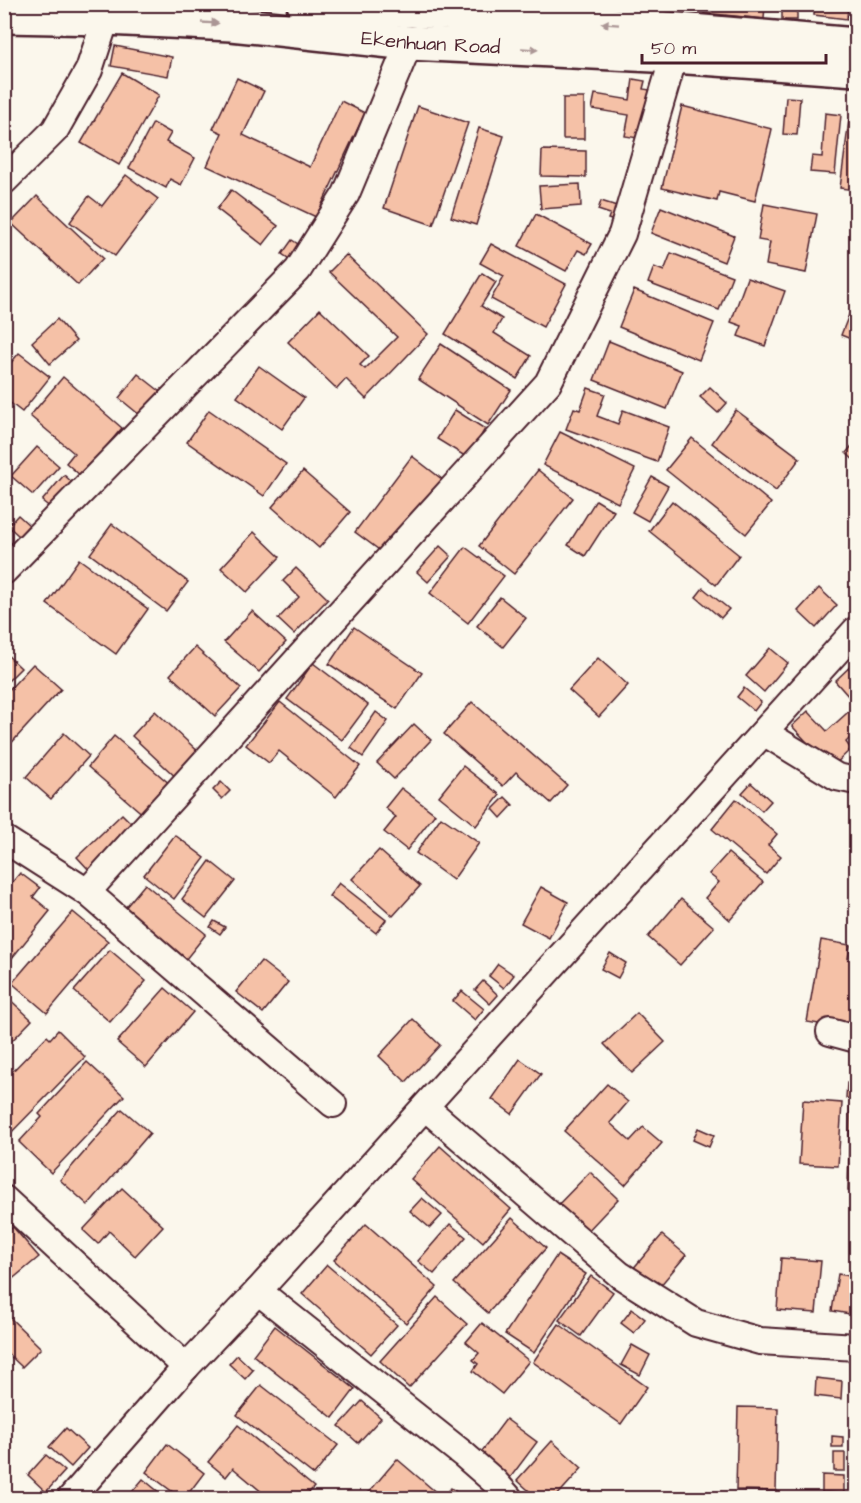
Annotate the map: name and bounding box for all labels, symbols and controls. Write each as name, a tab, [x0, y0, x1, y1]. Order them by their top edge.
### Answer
one-way arrow	[200, 19, 219, 28]
one-way arrow	[600, 20, 619, 29]
street label: Ekenhuan Road	[360, 24, 501, 61]
scale bar	[642, 27, 826, 65]
text: 50 m	[651, 36, 696, 61]
one-way arrow	[520, 44, 539, 53]

